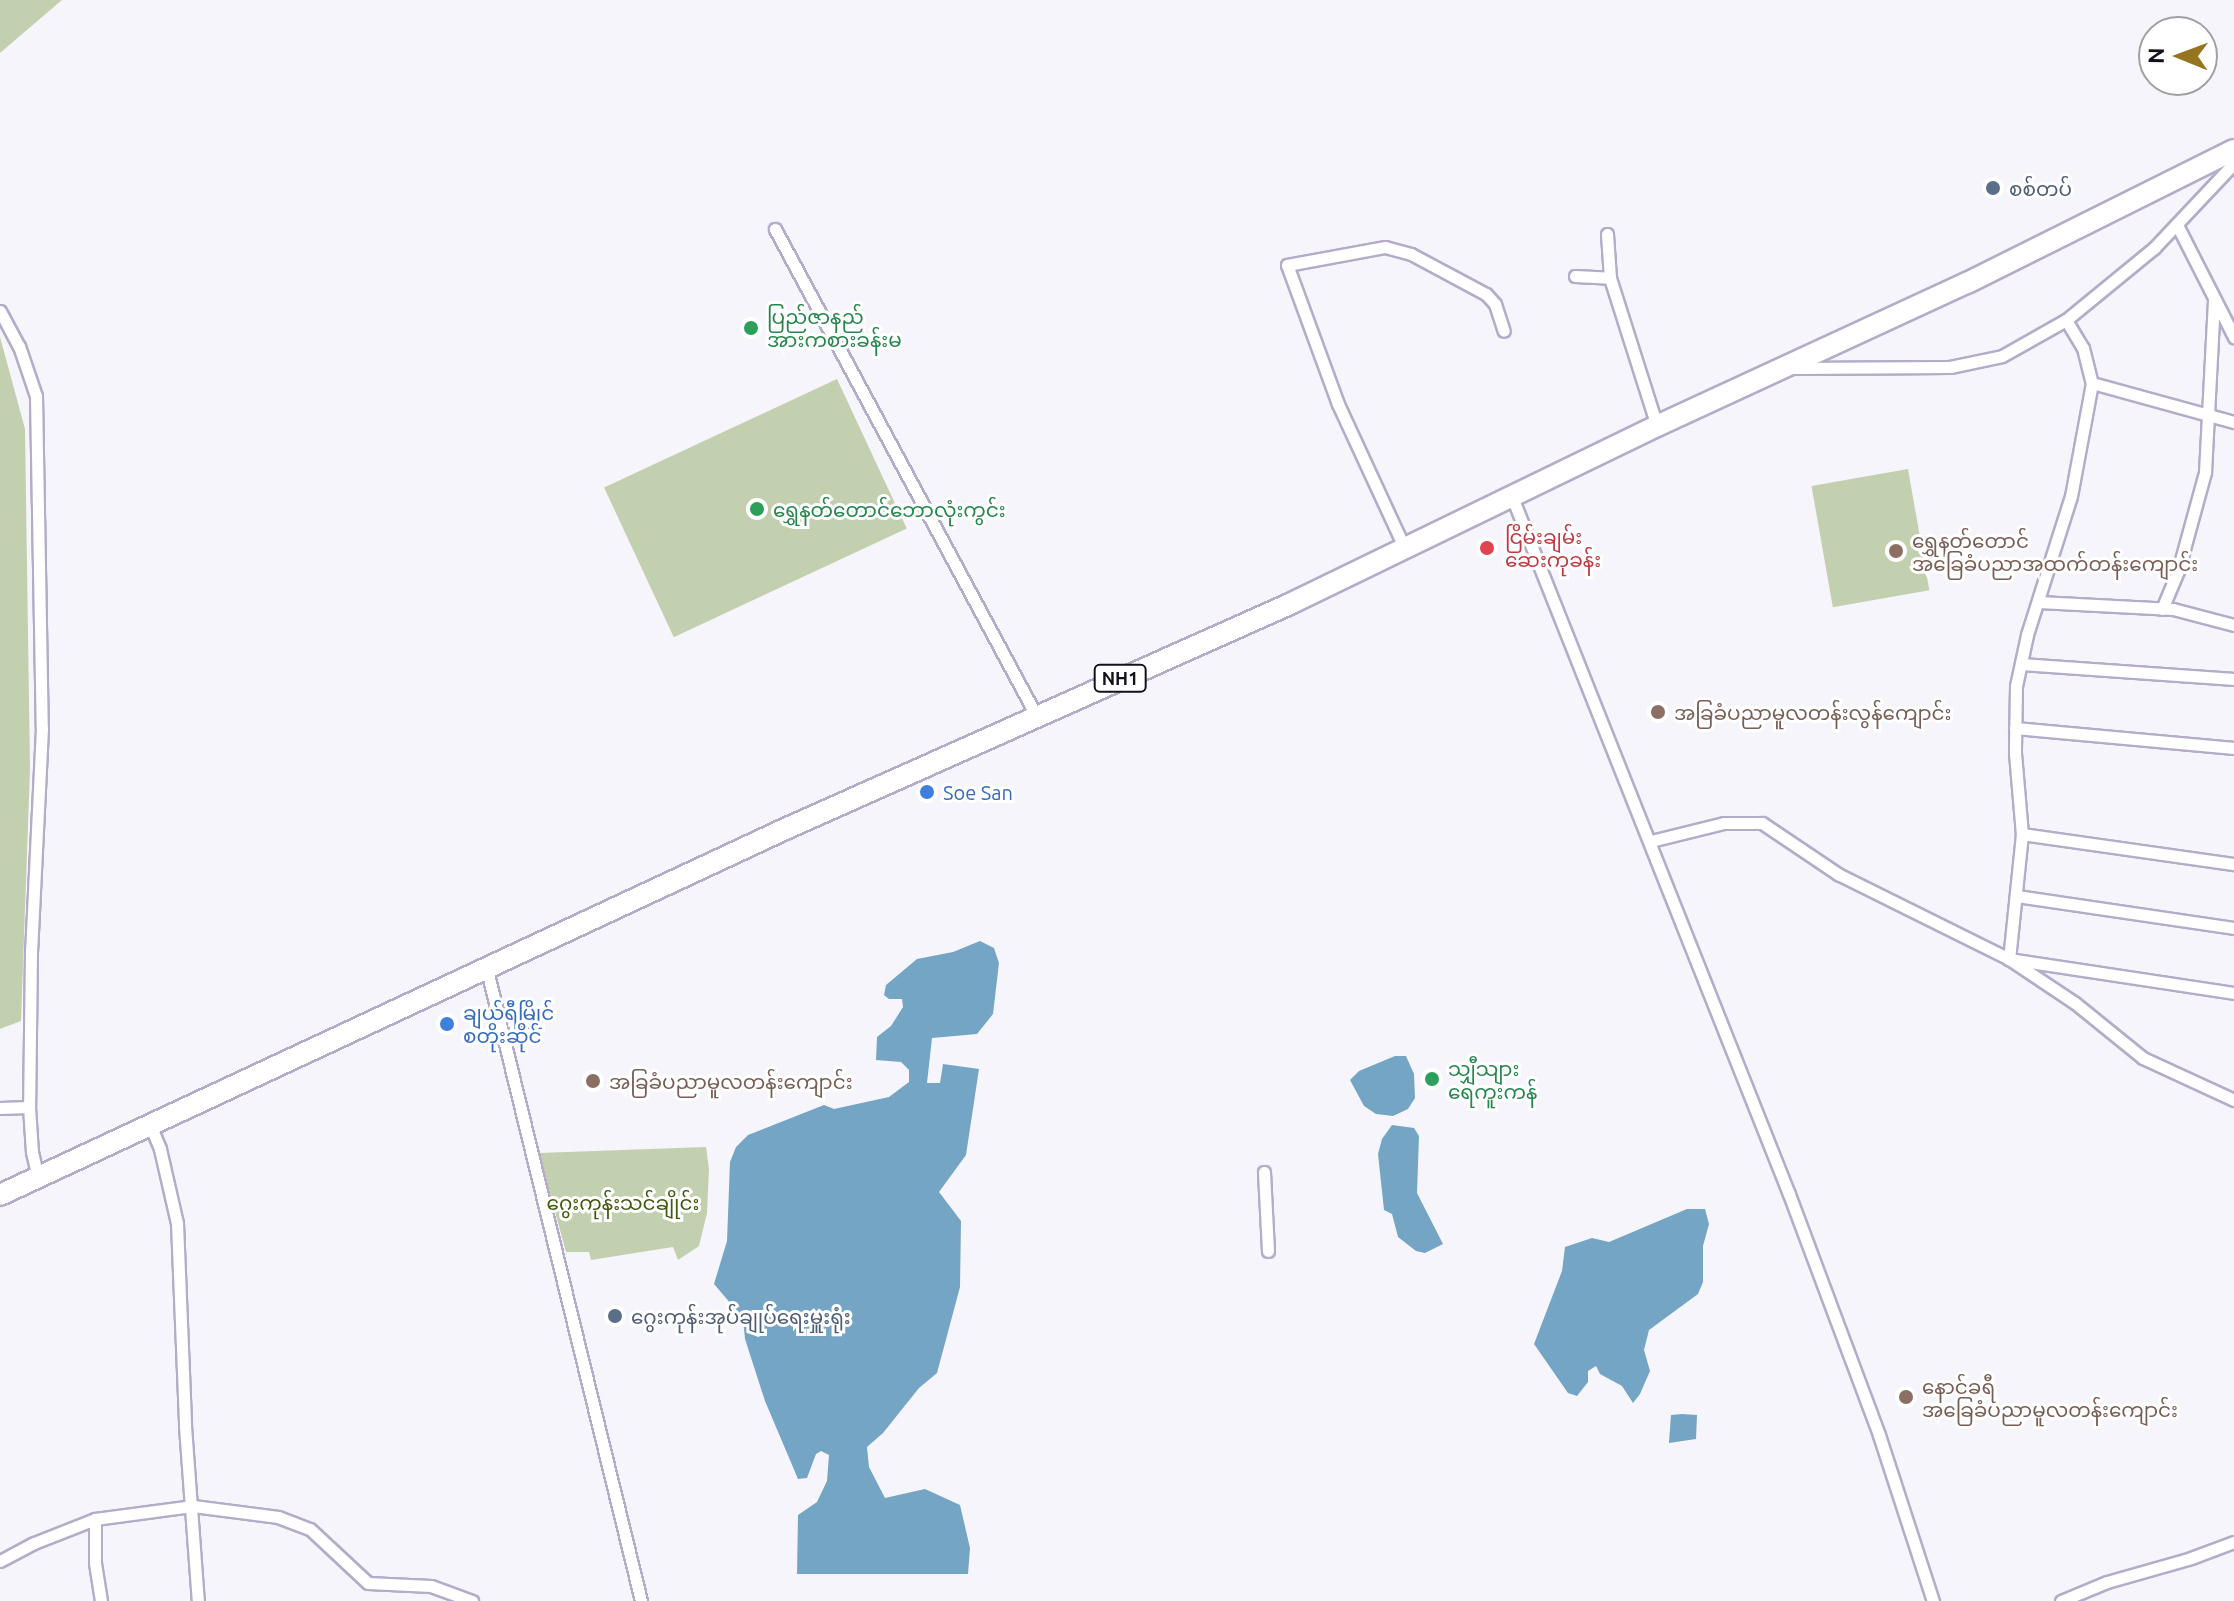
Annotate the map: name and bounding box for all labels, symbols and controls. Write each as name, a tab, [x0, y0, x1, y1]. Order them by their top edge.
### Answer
north arrow	[2138, 16, 2218, 96]
text: N	[2143, 47, 2168, 64]
place label: စစ်တပ်	[2009, 176, 2072, 200]
marker: စစ်တပ်	[1984, 179, 2002, 197]
place label: ပြည်ဇာနည် အားကစားခန်းမ	[767, 304, 902, 351]
marker: ပြည်ဇာနည် အားကစားခန်းမ	[742, 319, 760, 337]
place label: ရွှေနတ်တောင်ဘောလုံးကွင်း	[773, 497, 1006, 521]
marker: ရွှေနတ်တောင်ဘောလုံးကွင်း	[748, 500, 766, 518]
place label: ငြိမ်းချမ်း ဆေးကုခန်း	[1505, 524, 1601, 571]
place label: ရွှေနတ်တောင် အခြေခံပညာအထက်တန်းကျောင်း	[1912, 528, 2198, 575]
marker: ငြိမ်းချမ်း ဆေးကုခန်း	[1476, 537, 1498, 559]
marker: ရွှေနတ်တောင် အခြေခံပညာအထက်တန်းကျောင်း	[1887, 542, 1905, 560]
road number: NH1	[1092, 664, 1148, 692]
place label: အခြခံပညာမူလတန်းလွန်ကျောင်း	[1674, 700, 1952, 724]
marker: အခြခံပညာမူလတန်းလွန်ကျောင်း	[1649, 703, 1667, 721]
place label: Soe San	[943, 780, 1013, 804]
marker: Soe San	[918, 783, 936, 801]
place label: ချယ်ရီမြိုင် စတိုးဆိုင်	[463, 1000, 554, 1047]
marker: ချယ်ရီမြိုင် စတိုးဆိုင်	[438, 1015, 456, 1033]
place label: သျှီသျား ရေကူးကန်	[1448, 1056, 1537, 1103]
place label: အခြခံပညာမူလတန်းကျောင်း	[609, 1069, 853, 1093]
marker: သျှီသျား ရေကူးကန်	[1423, 1070, 1441, 1088]
marker: အခြခံပညာမူလတန်းကျောင်း	[584, 1072, 602, 1090]
park label: ဂွေးကုန်းသင်ချိုင်း	[547, 1190, 699, 1214]
place label: ဂွေးကုန်းအုပ်ချုပ်ရေးမှူးရုံး	[631, 1304, 851, 1328]
marker: ဂွေးကုန်းအုပ်ချုပ်ရေးမှူးရုံး	[606, 1307, 624, 1325]
place label: နောင်ခရီ အခြေခံပညာမူလတန်းကျောင်း	[1922, 1374, 2178, 1421]
marker: နောင်ခရီ အခြေခံပညာမူလတန်းကျောင်း	[1897, 1388, 1915, 1406]

